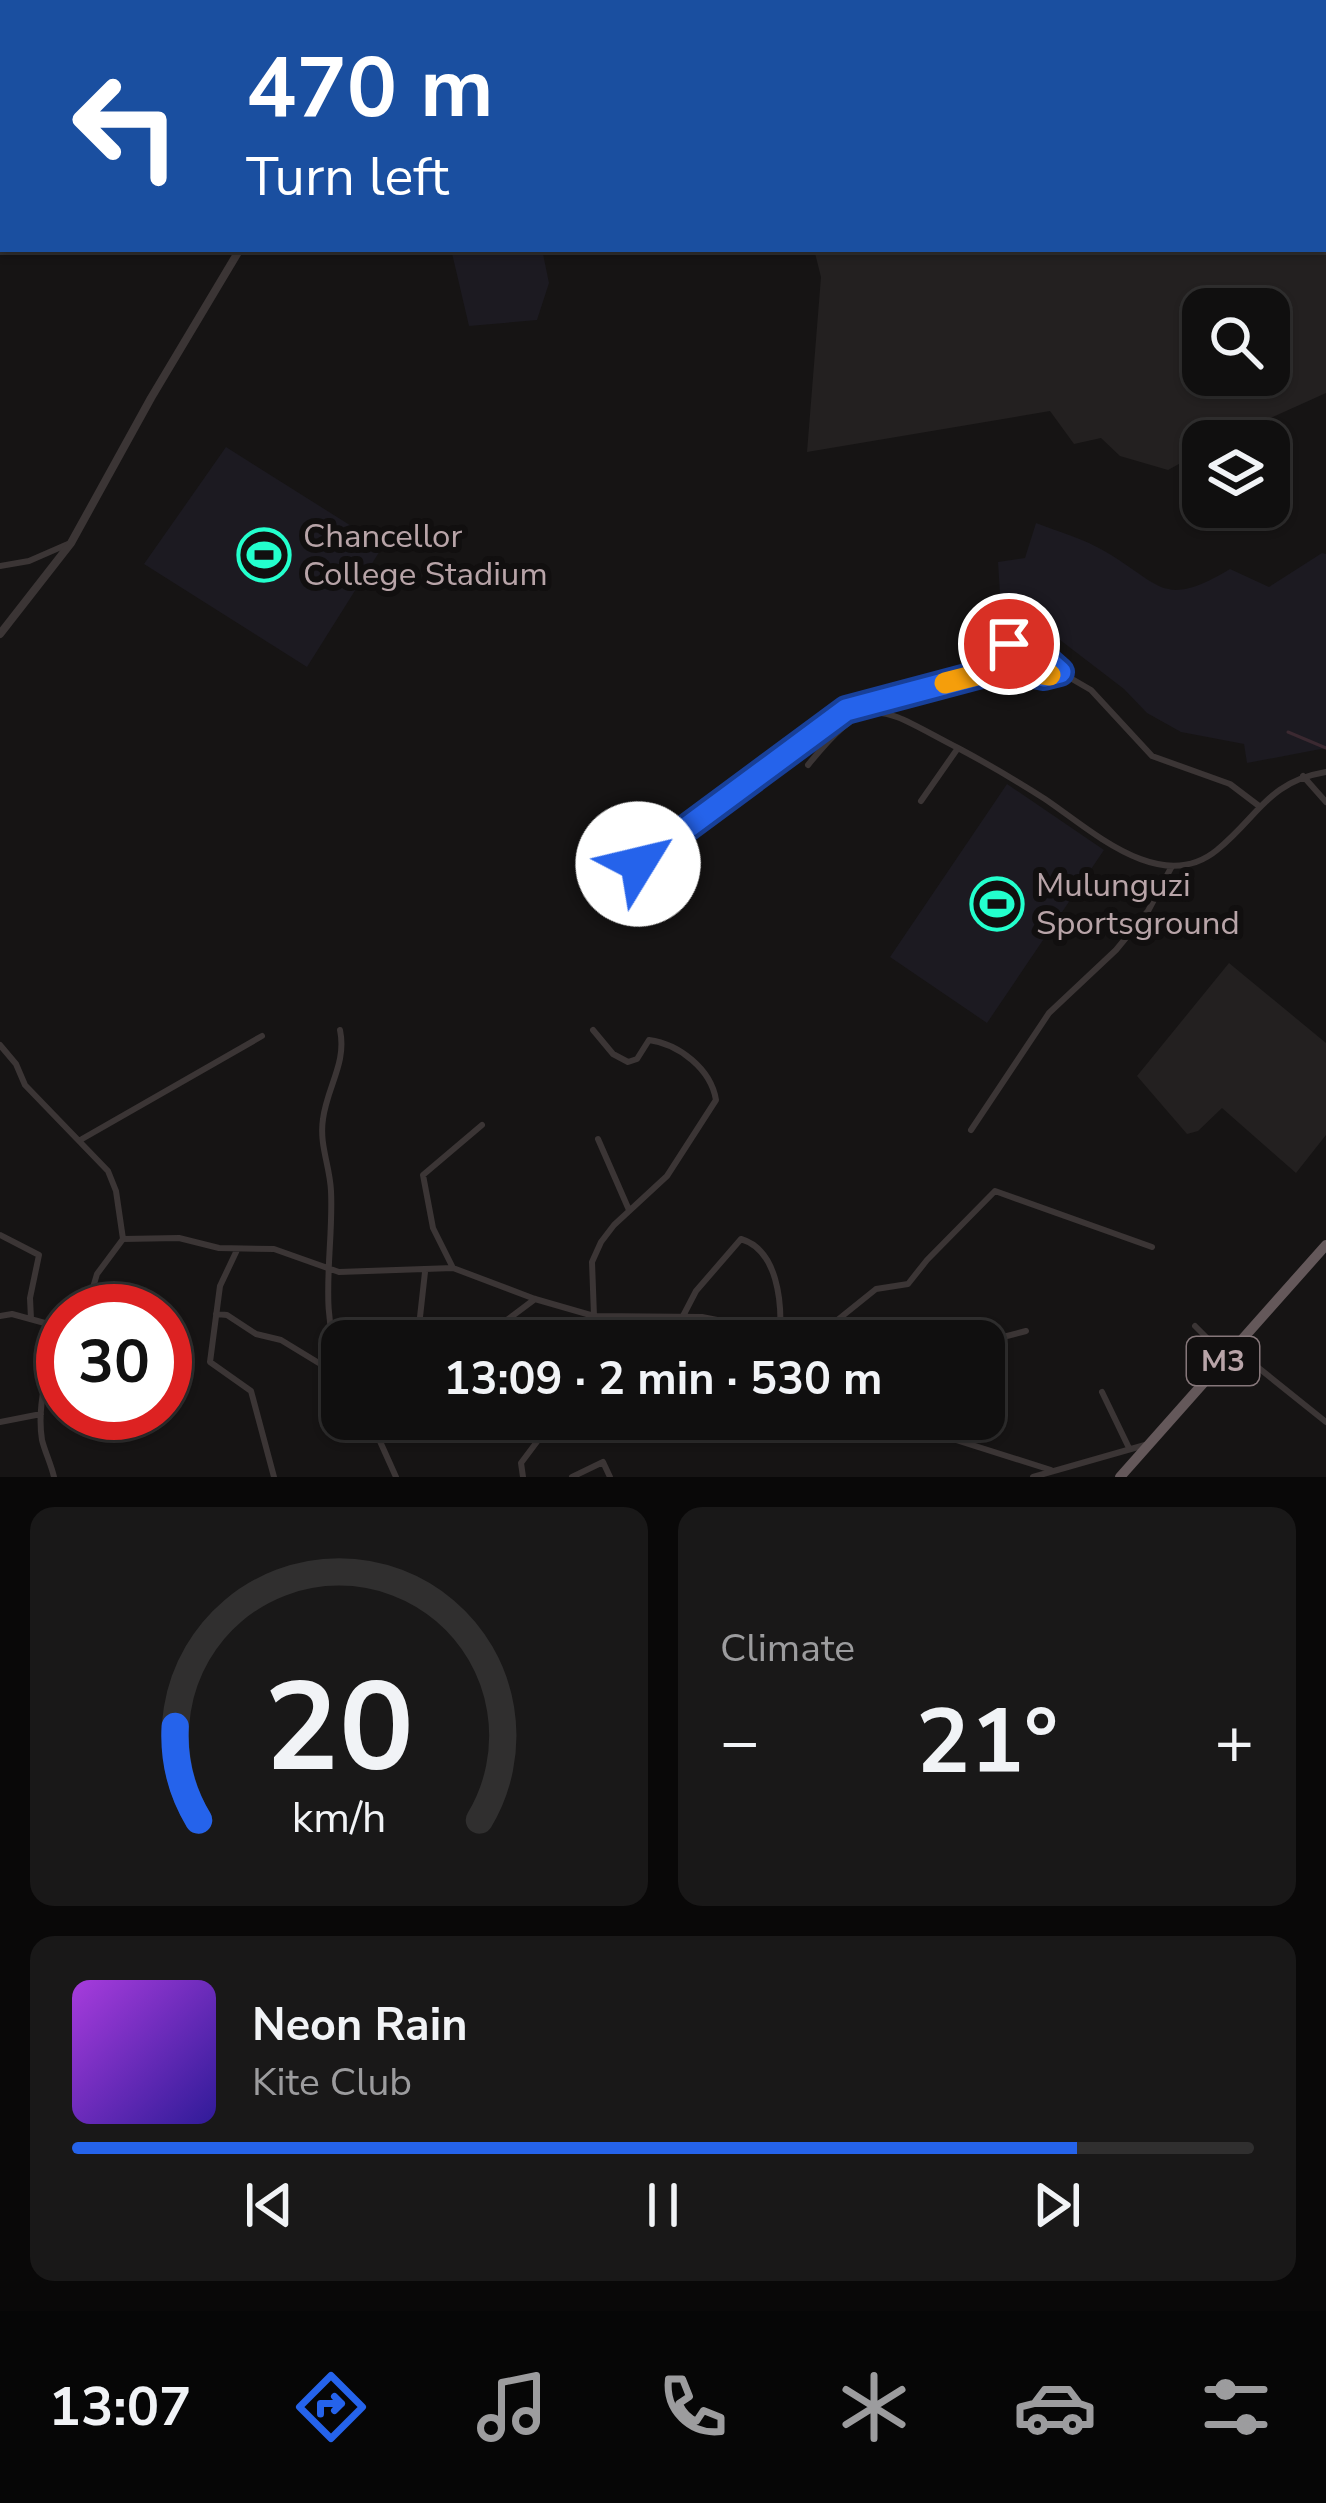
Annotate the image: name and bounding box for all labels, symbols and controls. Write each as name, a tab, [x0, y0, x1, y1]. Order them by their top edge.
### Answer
text: 470 m	[246, 31, 494, 146]
icon: left	[48, 48, 204, 204]
text: Turn left	[246, 140, 449, 214]
map controls	[1182, 288, 1290, 528]
button: search	[1182, 288, 1290, 396]
button: layers	[1182, 420, 1290, 528]
place label: Chancellor College Stadium	[303, 514, 548, 597]
sports icon: Chancellor College Stadium	[236, 527, 292, 583]
pin	[958, 593, 1060, 695]
icon: arrive	[976, 611, 1042, 677]
position arrow	[575, 801, 701, 927]
place label: Mulunguzi Sportsground	[1036, 863, 1240, 946]
sports icon: Mulunguzi Sportsground	[969, 876, 1025, 932]
speed limit sign: 30	[36, 1284, 192, 1440]
road number: M3	[1187, 1337, 1259, 1385]
text: 13:09 · 2 min · 530 m	[443, 1349, 883, 1410]
text: Climate	[720, 1622, 855, 1675]
text: 20	[264, 1643, 414, 1813]
text: 21°	[916, 1681, 1058, 1804]
text: −	[720, 1697, 760, 1787]
text: +	[1214, 1697, 1254, 1787]
text: km/h	[292, 1788, 386, 1846]
text: Neon Rain	[252, 1995, 468, 2056]
text: Kite Club	[252, 2056, 412, 2109]
icon: previous	[236, 2172, 302, 2238]
icon: pause	[630, 2172, 696, 2238]
icon: next	[1024, 2172, 1090, 2238]
icon: directions	[289, 2365, 373, 2449]
icon: music	[470, 2365, 554, 2449]
icon: phone	[651, 2365, 735, 2449]
icon: climate	[832, 2365, 916, 2449]
icon: car	[1013, 2365, 1097, 2449]
icon: filters	[1194, 2365, 1278, 2449]
text: 13:07	[49, 2370, 192, 2444]

